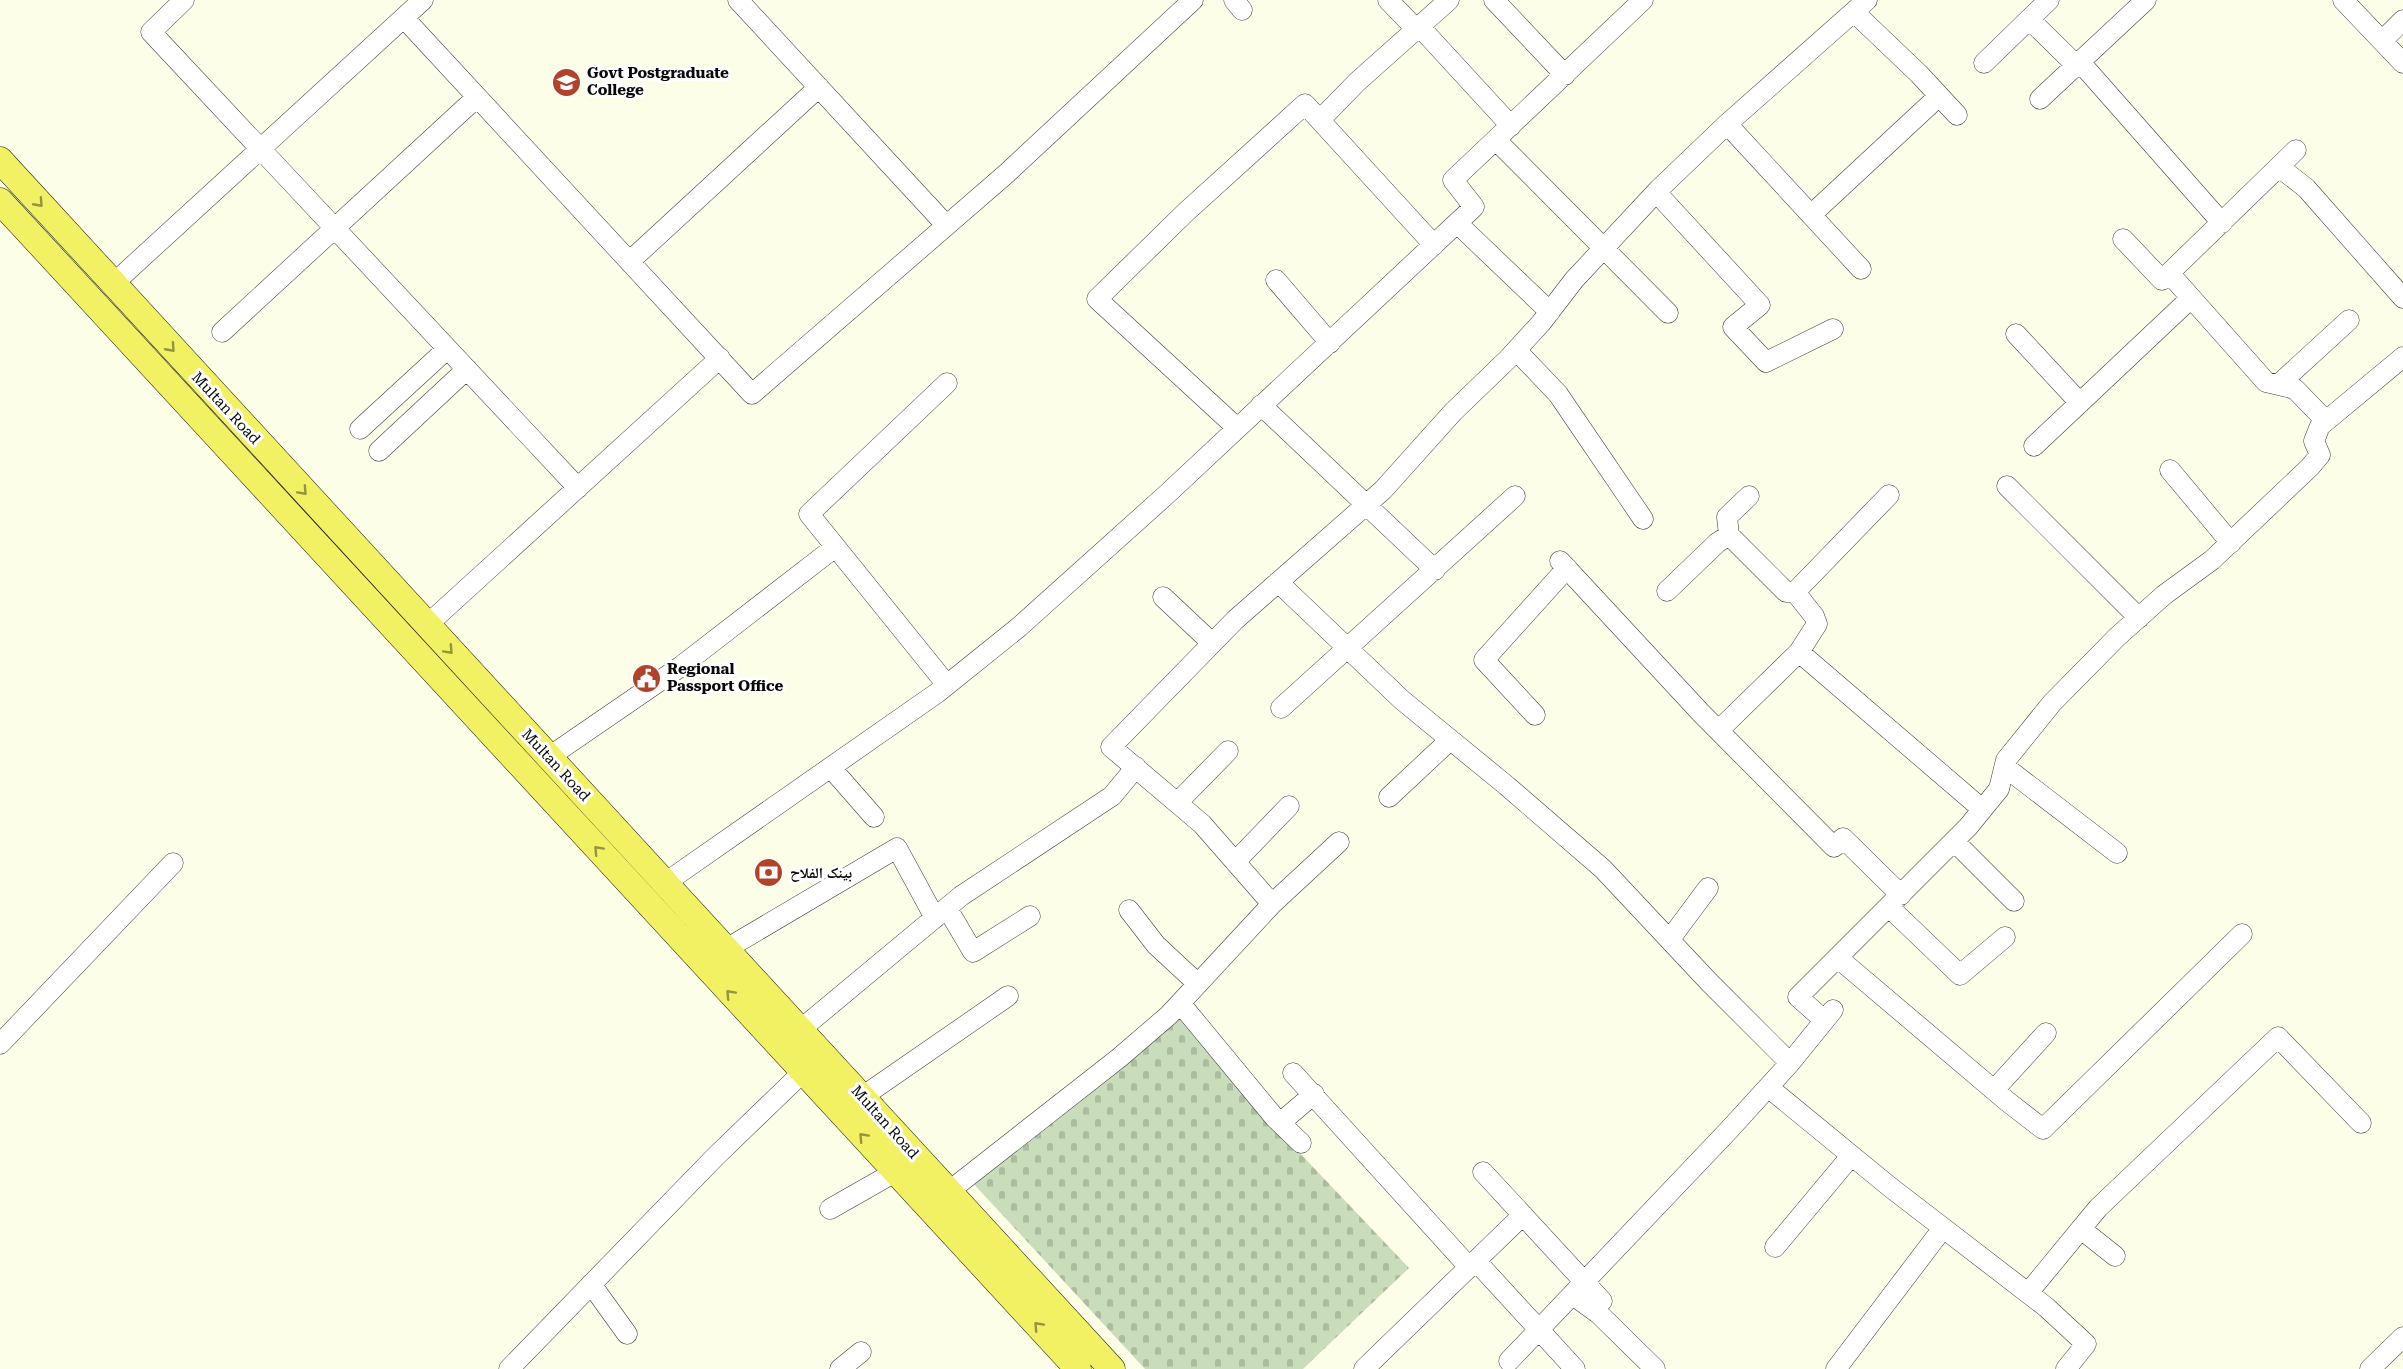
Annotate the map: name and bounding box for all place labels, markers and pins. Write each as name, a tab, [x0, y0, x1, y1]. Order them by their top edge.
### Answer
place label: Govt Postgraduate College	[587, 64, 729, 99]
school or university icon: Govt Postgraduate College	[550, 66, 582, 98]
place label: Regional Passport Office	[667, 660, 784, 695]
public building icon: Regional Passport Office	[630, 662, 662, 694]
bank icon: بینک الفلاح	[753, 857, 785, 889]
place label: بینک الفلاح	[790, 864, 852, 882]

